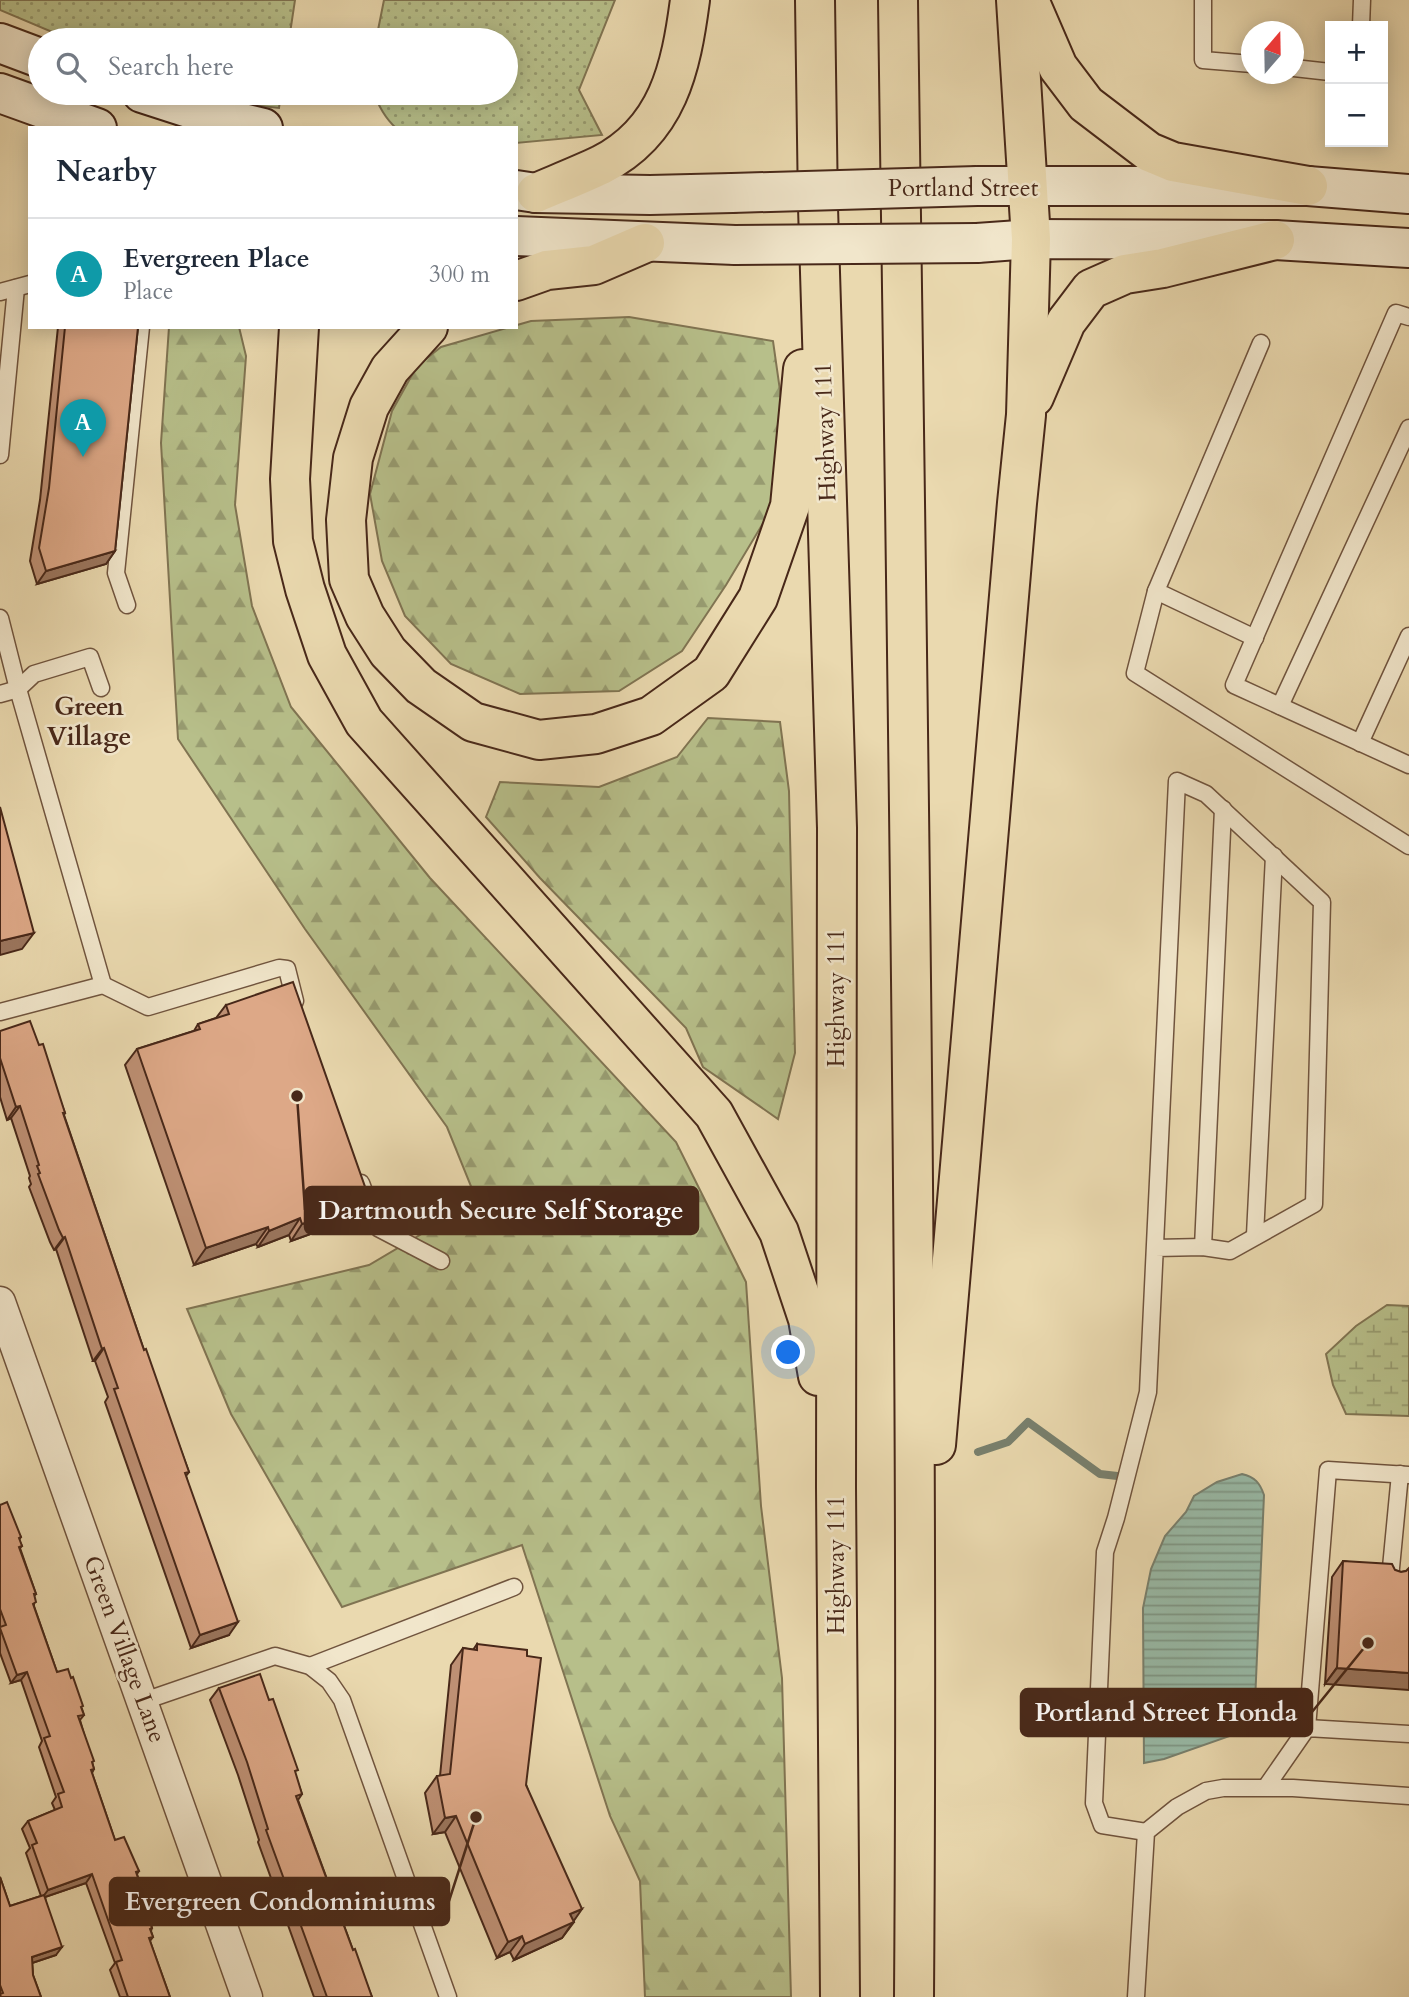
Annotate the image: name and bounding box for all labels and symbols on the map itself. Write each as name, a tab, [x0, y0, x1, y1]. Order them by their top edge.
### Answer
north arrow	[1241, 21, 1304, 84]
street label: Portland Street	[888, 172, 1039, 205]
street label: Highway 111	[807, 362, 844, 502]
pin: A	[60, 399, 106, 457]
district label: Green Village	[47, 689, 131, 754]
street label: Highway 111	[820, 928, 853, 1068]
callout: Dartmouth Secure Self Storage	[305, 1187, 698, 1234]
text: Dartmouth Secure Self Storage	[318, 1193, 684, 1228]
your location	[771, 1335, 805, 1369]
street label: Highway 111	[820, 1495, 853, 1635]
street label: Green Village Lane	[75, 1551, 174, 1747]
callout: Portland Street Honda	[1021, 1689, 1312, 1736]
text: Portland Street Honda	[1034, 1695, 1298, 1730]
callout: Evergreen Condominiums	[110, 1878, 449, 1925]
text: Evergreen Condominiums	[124, 1884, 436, 1919]

